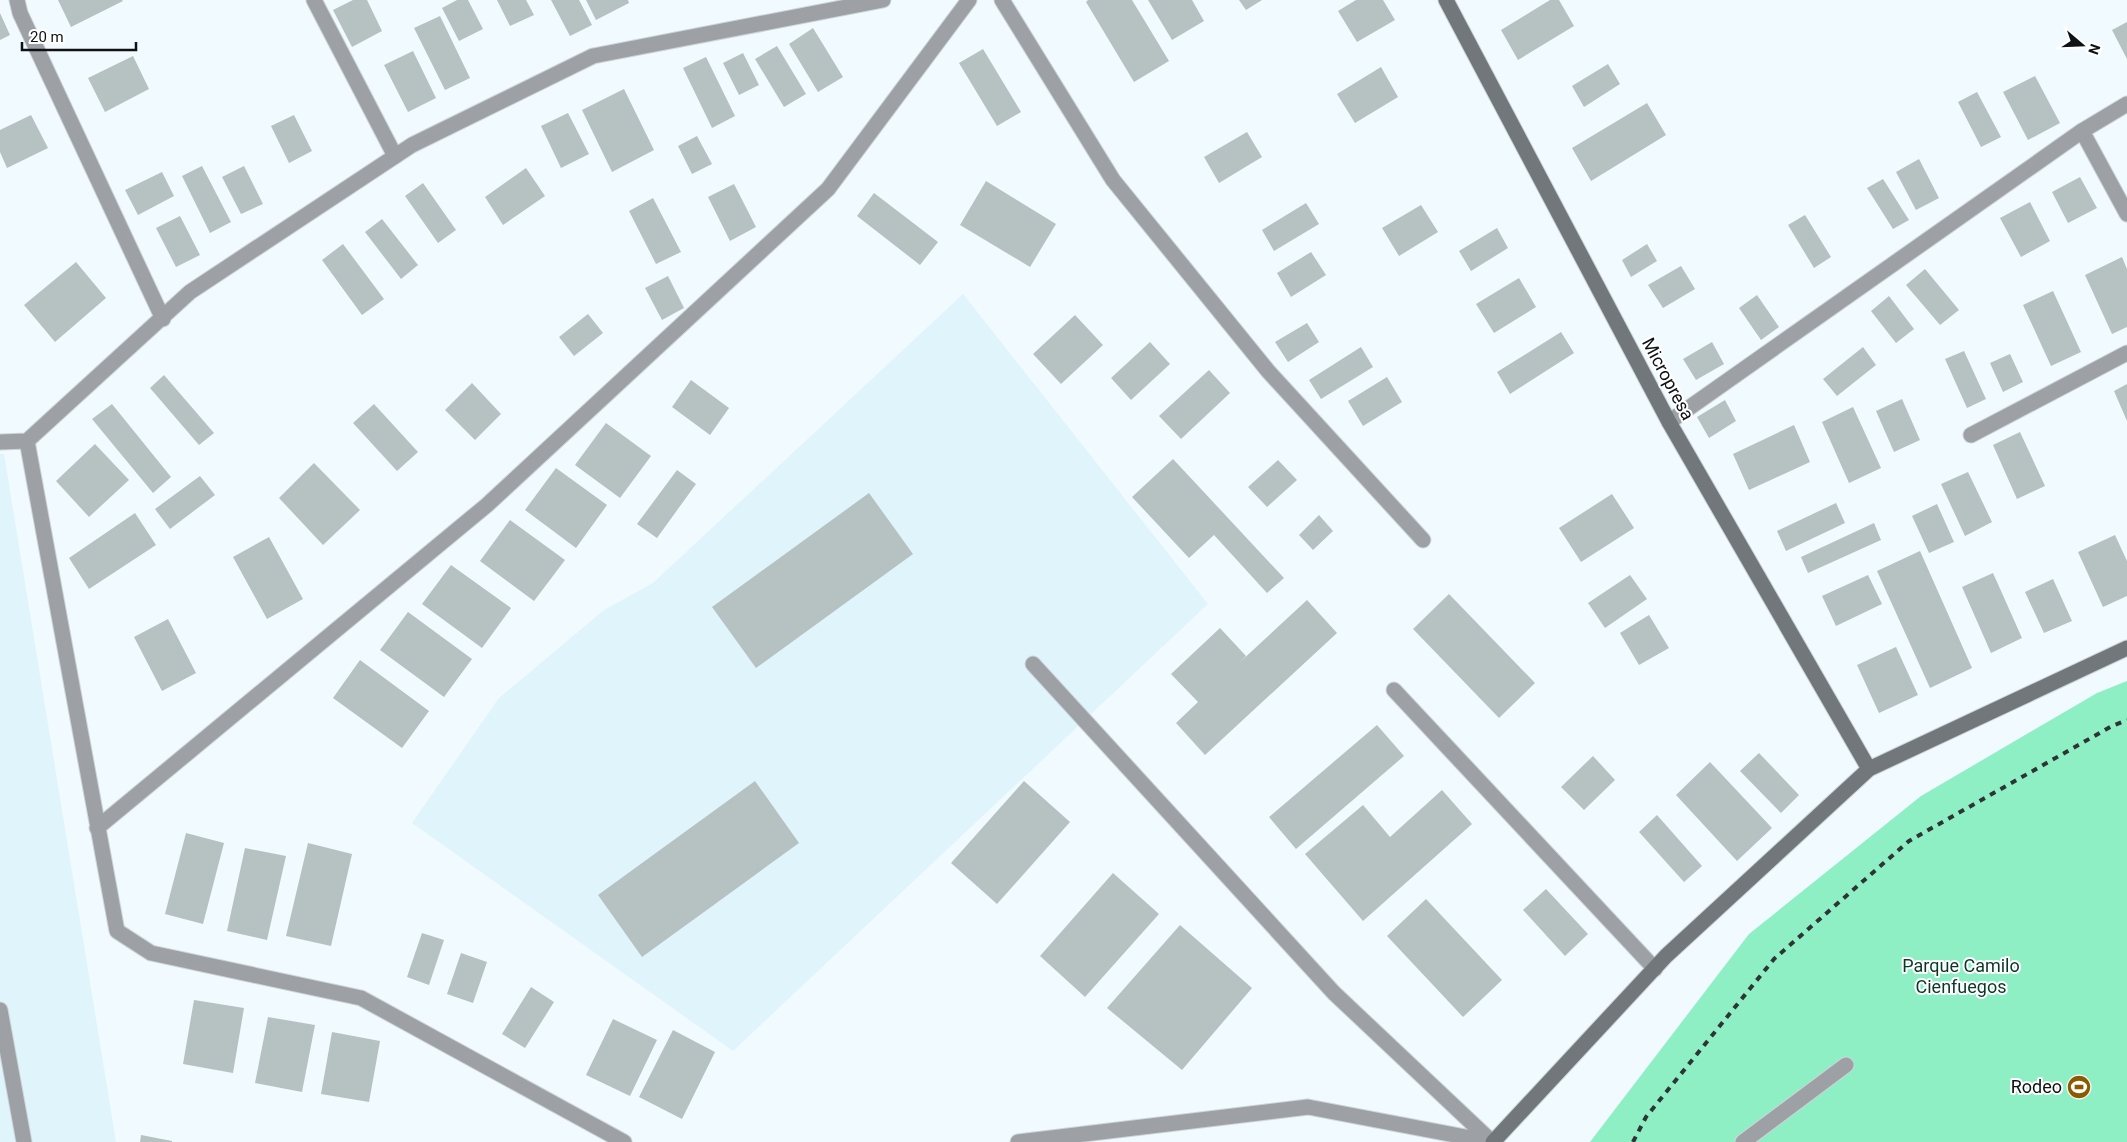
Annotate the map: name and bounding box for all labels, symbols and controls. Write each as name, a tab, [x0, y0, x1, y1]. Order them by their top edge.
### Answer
scale bar	[22, 20, 136, 52]
north arrow	[2057, 20, 2107, 70]
text: 20 m	[30, 28, 64, 46]
text: N	[2085, 42, 2103, 57]
street label: Micropresa	[1638, 334, 1699, 424]
park label: Parque Camilo Cienfuegos	[1902, 955, 2020, 997]
sports icon: Rodeo	[2066, 1074, 2092, 1100]
place label: Rodeo	[2011, 1076, 2062, 1097]

